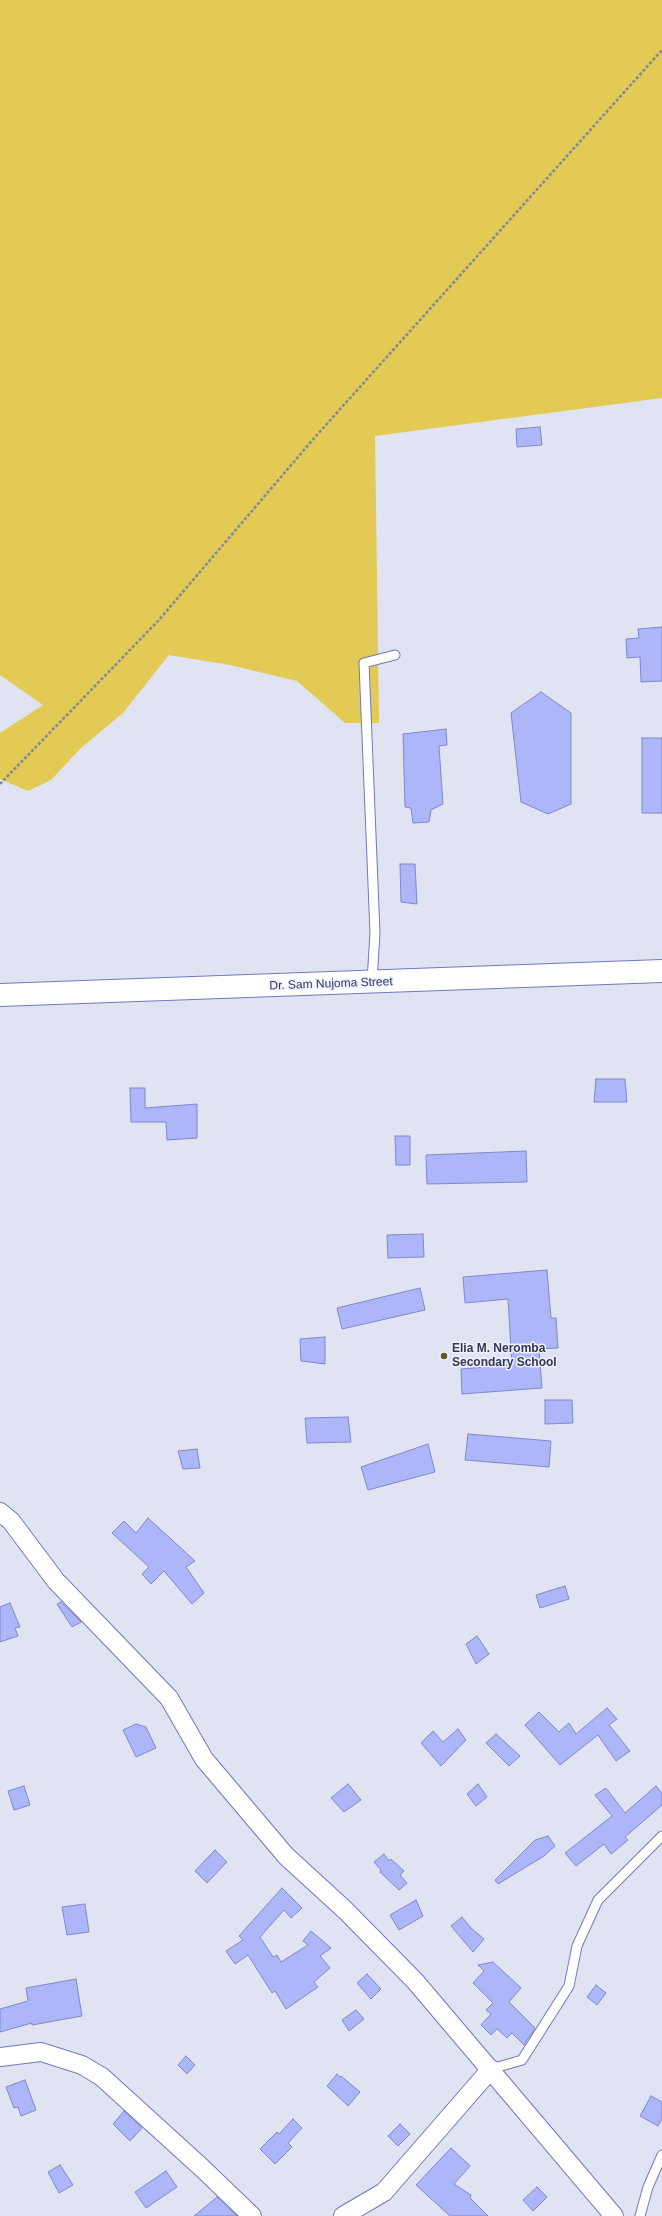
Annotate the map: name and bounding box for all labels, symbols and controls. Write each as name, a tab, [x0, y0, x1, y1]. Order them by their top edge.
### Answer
street label: Dr. Sam Nujoma Street	[269, 975, 393, 993]
place label: Elia M. Neromba Secondary School	[452, 1342, 557, 1370]
marker: Elia M. Neromba Secondary School	[439, 1351, 449, 1361]

